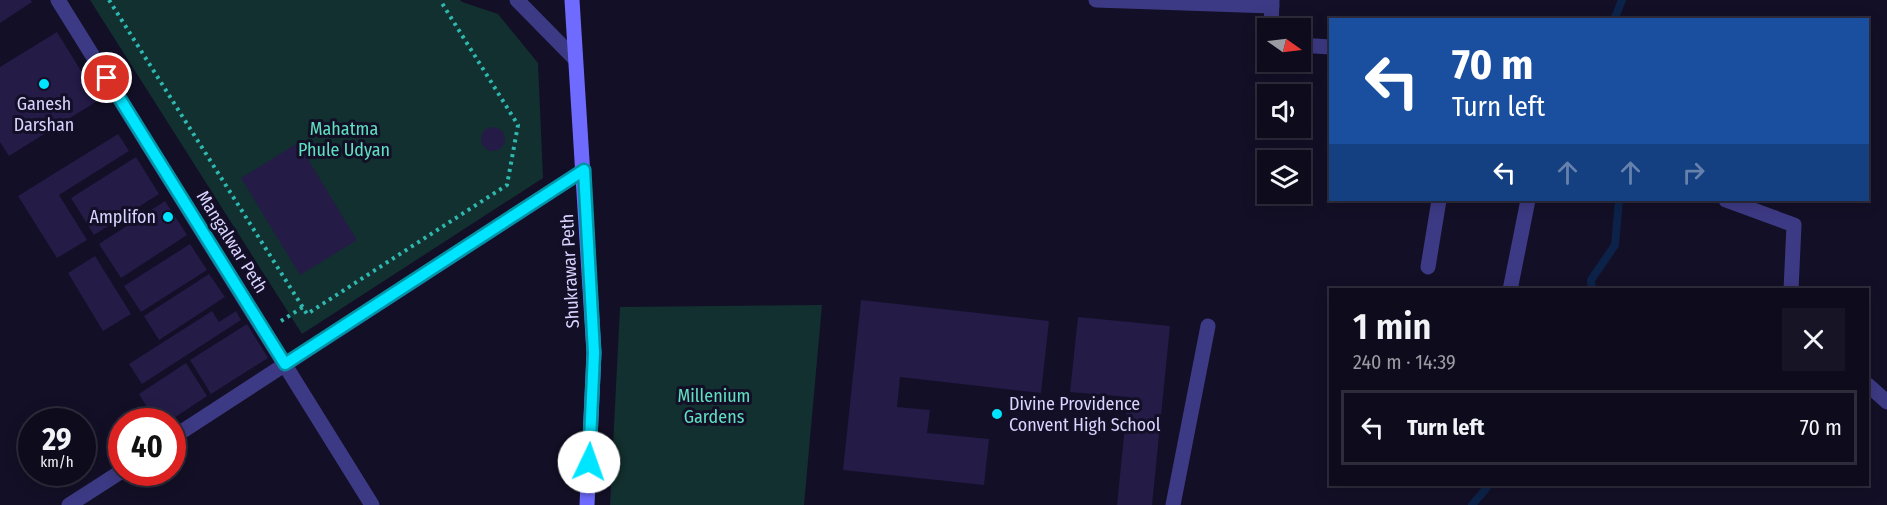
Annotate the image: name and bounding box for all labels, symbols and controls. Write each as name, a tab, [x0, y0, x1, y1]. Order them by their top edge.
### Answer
north arrow	[1257, 18, 1311, 72]
map controls	[1257, 18, 1311, 204]
text: 70 m	[1452, 40, 1533, 90]
icon: left	[1353, 42, 1431, 120]
pin	[81, 52, 132, 103]
icon: arrive	[90, 61, 123, 94]
marker: Ganesh Darshan	[37, 77, 51, 91]
button: sound	[1257, 84, 1311, 138]
text: Turn left	[1452, 91, 1545, 123]
place label: Ganesh Darshan	[14, 93, 74, 136]
park label: Mahatma Phule Udyan	[298, 118, 390, 161]
button: layers	[1257, 150, 1311, 204]
icon: left	[1488, 156, 1521, 189]
icon: ahead	[1551, 156, 1584, 189]
icon: ahead	[1614, 156, 1647, 189]
icon: right	[1677, 156, 1710, 189]
street label: Mangalwar Peth	[192, 187, 272, 297]
place label: Amplifon	[90, 206, 156, 228]
marker: Amplifon	[161, 210, 175, 224]
street label: Shukrawar Peth	[556, 213, 584, 329]
text: 1 min	[1353, 305, 1431, 349]
button: close	[1782, 308, 1845, 371]
text: 240 m · 14:39	[1353, 350, 1456, 374]
park label: Millenium Gardens	[678, 385, 750, 428]
place label: Divine Providence Convent High School	[1009, 393, 1161, 436]
marker: Divine Providence Convent High School	[990, 407, 1004, 421]
speed limit sign: 40	[108, 408, 186, 486]
icon: left	[1356, 411, 1389, 444]
text: Turn left	[1407, 414, 1485, 441]
text: 70 m	[1800, 414, 1842, 441]
text: 29	[42, 422, 72, 458]
position arrow	[557, 430, 621, 494]
text: km/h	[40, 453, 74, 471]

